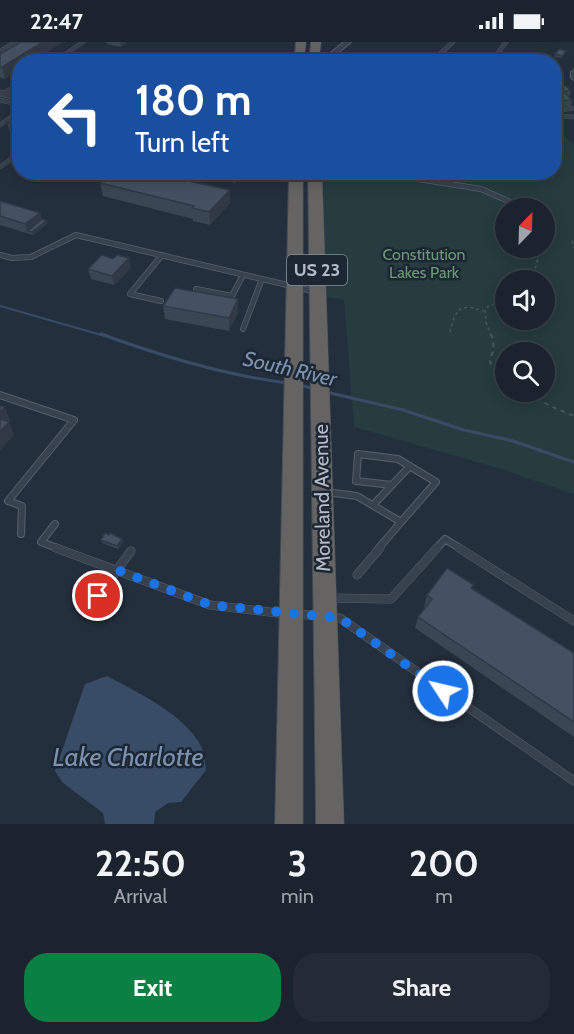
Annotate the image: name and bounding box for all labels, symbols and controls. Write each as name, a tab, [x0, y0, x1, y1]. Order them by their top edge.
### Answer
text: 22:47	[30, 8, 83, 35]
text: 180 m	[135, 74, 251, 126]
icon: left	[36, 78, 114, 156]
text: Turn left	[135, 126, 229, 159]
north arrow	[495, 198, 555, 258]
map controls	[495, 198, 555, 402]
park label: Constitution Lakes Park	[382, 245, 466, 282]
road number: US 23	[287, 255, 347, 285]
button: sound	[495, 270, 555, 330]
button: search	[495, 342, 555, 402]
water label: South River	[241, 346, 341, 392]
street label: Moreland Avenue	[309, 424, 335, 572]
pin	[72, 570, 123, 621]
icon: arrive	[81, 579, 114, 612]
position arrow	[411, 659, 475, 723]
water label: Lake Charlotte	[53, 741, 203, 773]
text: 22:50	[95, 841, 186, 885]
text: 3	[288, 841, 307, 885]
text: 200	[409, 841, 479, 885]
text: Arrival	[114, 884, 167, 908]
text: min	[281, 884, 314, 908]
text: m	[435, 884, 453, 908]
button: Exit	[24, 953, 281, 1022]
button: Share	[293, 953, 550, 1022]

